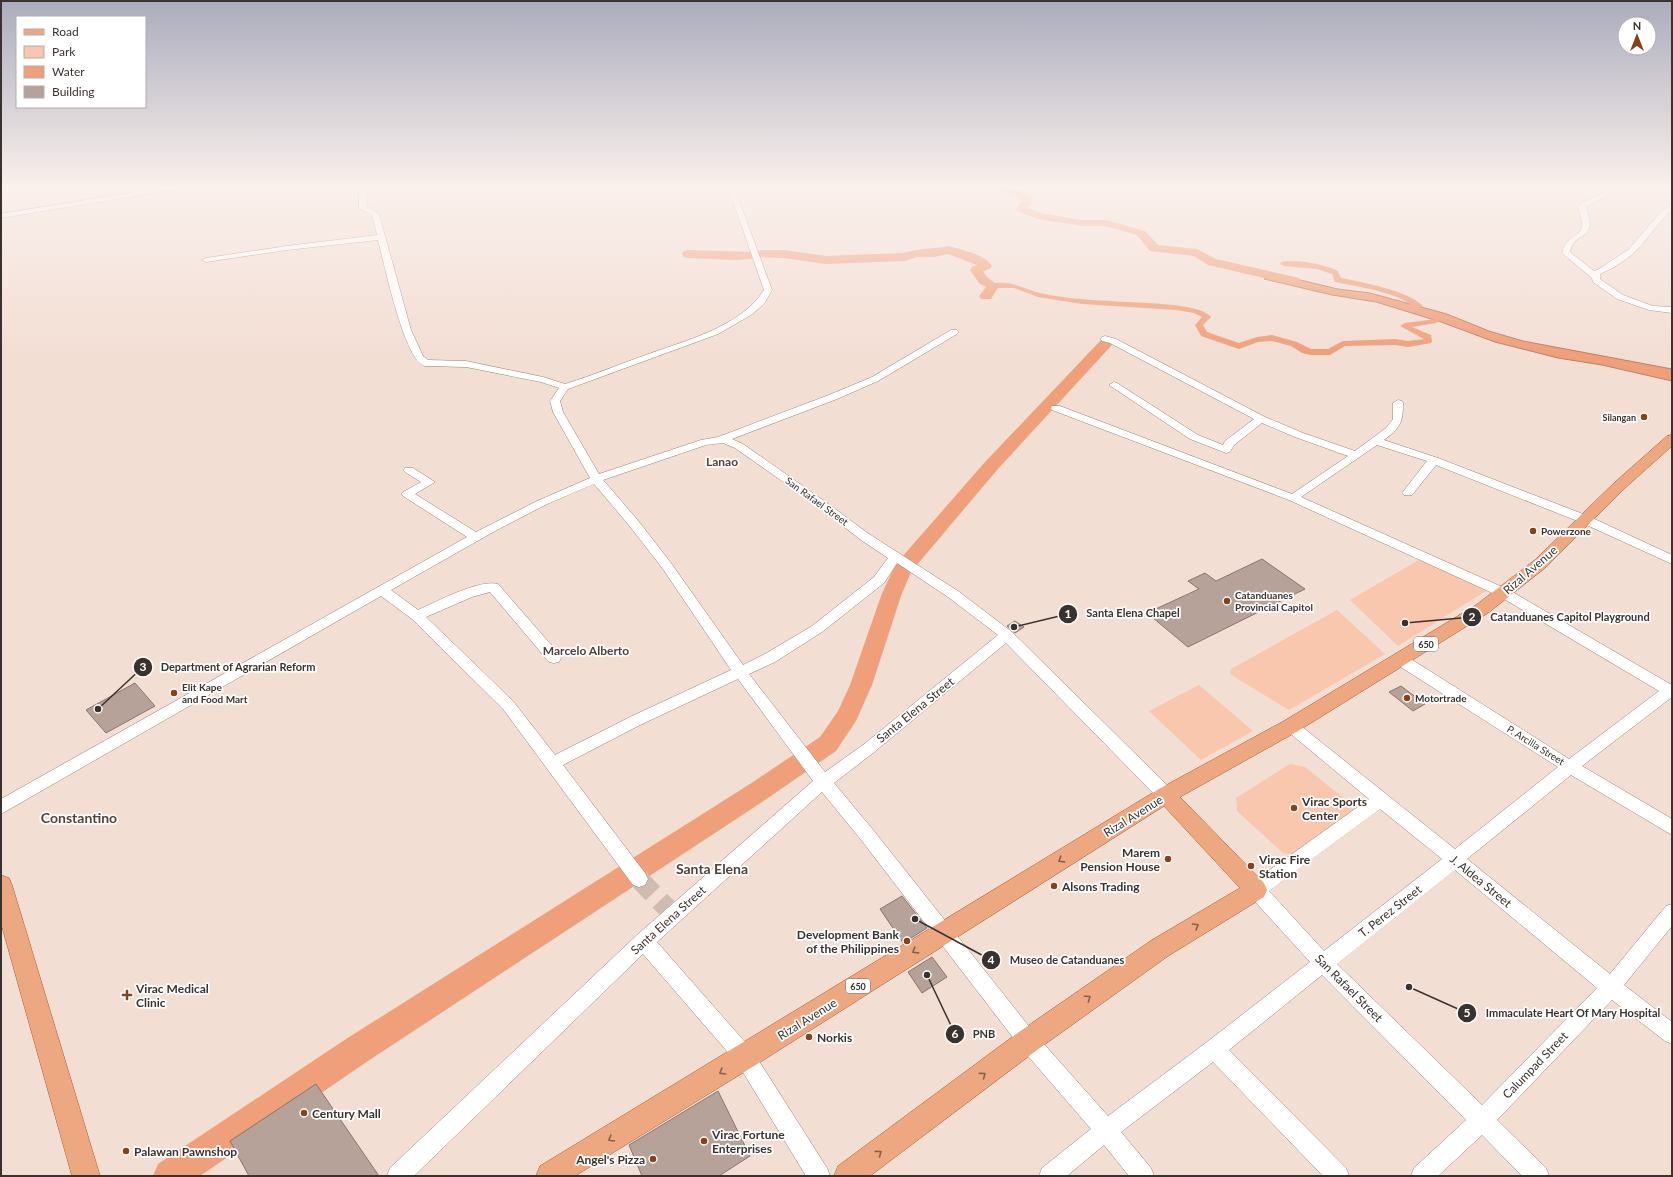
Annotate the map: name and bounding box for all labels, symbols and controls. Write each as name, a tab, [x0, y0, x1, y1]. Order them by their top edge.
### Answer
legend	[16, 16, 146, 108]
north arrow	[1617, 16, 1657, 56]
text: N	[1633, 19, 1641, 32]
text: Road	[52, 24, 79, 39]
text: Park	[52, 44, 76, 59]
text: Water	[52, 64, 85, 79]
text: Building	[52, 84, 95, 99]
place label: Silangan	[1603, 412, 1636, 423]
marker: Silangan	[1639, 412, 1649, 422]
district label: Lanao	[706, 454, 738, 469]
street label: San Rafael Street	[783, 474, 851, 528]
place label: Powerzone	[1541, 525, 1592, 537]
marker: Powerzone	[1528, 526, 1538, 536]
street label: Rizal Avenue	[1500, 542, 1560, 598]
place label: Catanduanes Provincial Capitol	[1235, 589, 1313, 613]
marker: Catanduanes Provincial Capitol	[1222, 596, 1232, 606]
callout: Santa Elena Chapel	[1058, 602, 1187, 625]
text: 1	[1065, 606, 1072, 621]
text: Santa Elena Chapel	[1086, 606, 1180, 619]
callout: Catanduanes Capitol Playground	[1462, 606, 1658, 629]
text: 2	[1469, 609, 1476, 624]
text: Catanduanes Capitol Playground	[1490, 610, 1650, 623]
road number: 650	[1414, 637, 1438, 651]
district label: Marcelo Alberto	[543, 643, 629, 658]
callout: Department of Agrarian Reform	[133, 656, 324, 679]
text: 3	[140, 659, 147, 674]
text: Department of Agrarian Reform	[161, 660, 315, 673]
street label: Santa Elena Street	[873, 674, 957, 746]
place label: Elit Kape and Food Mart	[182, 681, 248, 705]
marker: Elit Kape and Food Mart	[169, 688, 179, 698]
place label: Motortrade	[1415, 692, 1467, 704]
marker: Motortrade	[1402, 693, 1412, 703]
street label: P. Arcilla Street	[1505, 723, 1567, 768]
street label: Rizal Avenue	[1101, 792, 1165, 840]
place label: Virac Sports Center	[1301, 794, 1367, 823]
marker: Virac Sports Center	[1289, 803, 1299, 813]
district label: Constantino	[41, 809, 117, 826]
place label: Marem Pension House	[1080, 845, 1161, 874]
place label: Virac Fire Station	[1258, 852, 1311, 881]
street label: J. Aldea Street	[1447, 852, 1515, 911]
marker: Marem Pension House	[1163, 854, 1173, 864]
one-way arrow	[1058, 855, 1065, 863]
district label: Santa Elena	[676, 860, 748, 877]
marker: Virac Fire Station	[1246, 861, 1256, 871]
place label: Alsons Trading	[1061, 879, 1140, 894]
marker: Alsons Trading	[1049, 881, 1059, 891]
street label: T. Perez Street	[1355, 881, 1425, 940]
street label: Santa Elena Street	[627, 882, 709, 958]
one-way arrow	[1192, 924, 1199, 931]
place label: Development Bank of the Philippines	[797, 927, 900, 956]
marker: Development Bank of the Philippines	[902, 936, 912, 946]
one-way arrow	[912, 946, 919, 953]
callout: Museo de Catanduanes	[981, 948, 1132, 971]
street label: San Rafael Street	[1312, 951, 1386, 1025]
text: 4	[988, 952, 995, 967]
text: Museo de Catanduanes	[1010, 953, 1124, 966]
road number: 650	[846, 979, 870, 993]
place label: Virac Medical Clinic	[135, 981, 209, 1010]
marker: Virac Medical Clinic	[121, 989, 133, 1001]
street label: Rizal Avenue	[775, 995, 839, 1043]
one-way arrow	[1084, 995, 1091, 1003]
callout: Immaculate Heart Of Mary Hospital	[1457, 1001, 1668, 1024]
text: 5	[1464, 1005, 1471, 1020]
text: Immaculate Heart Of Mary Hospital	[1486, 1006, 1660, 1019]
callout: PNB	[945, 1022, 1004, 1045]
text: 6	[952, 1026, 959, 1041]
text: PNB	[973, 1027, 995, 1040]
street label: Calumpad Street	[1499, 1028, 1571, 1102]
place label: Norkis	[817, 1030, 852, 1045]
marker: Norkis	[804, 1032, 814, 1042]
one-way arrow	[719, 1067, 726, 1074]
one-way arrow	[978, 1072, 985, 1079]
place label: Century Mall	[312, 1106, 381, 1121]
marker: Century Mall	[299, 1108, 309, 1118]
place label: Virac Fortune Enterprises	[711, 1127, 785, 1156]
one-way arrow	[608, 1135, 615, 1142]
marker: Virac Fortune Enterprises	[699, 1136, 709, 1146]
place label: Palawan Pawnshop	[134, 1144, 237, 1159]
marker: Palawan Pawnshop	[121, 1146, 131, 1156]
one-way arrow	[874, 1150, 881, 1157]
place label: Angel's Pizza	[575, 1152, 645, 1167]
marker: Angel's Pizza	[648, 1154, 658, 1164]

